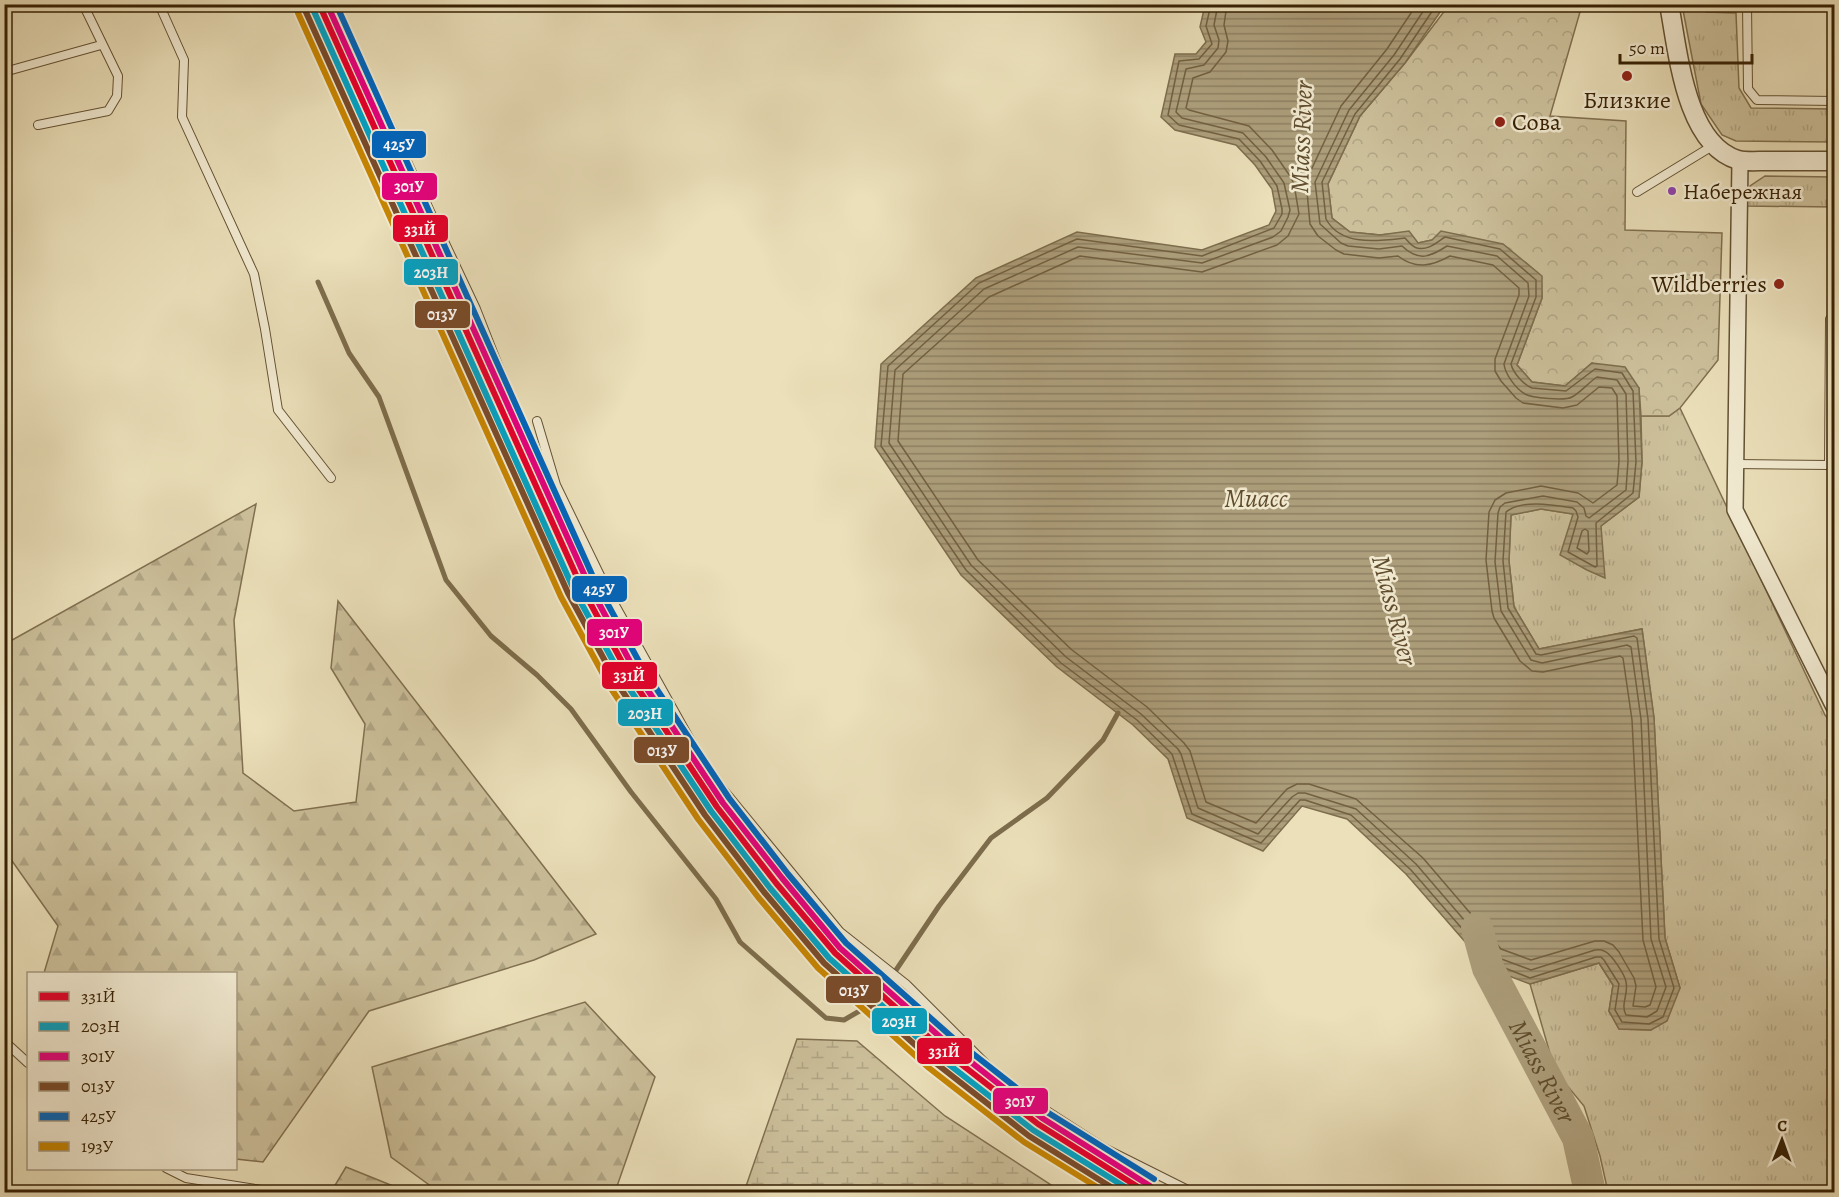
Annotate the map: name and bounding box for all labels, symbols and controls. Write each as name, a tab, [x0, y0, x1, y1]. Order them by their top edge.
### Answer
scale bar	[1620, 27, 1752, 65]
text: 50 m	[1629, 36, 1665, 60]
marker: Близкие	[1620, 69, 1634, 83]
water label: Miass River	[1282, 79, 1321, 194]
place label: Близкие	[1583, 84, 1671, 116]
place label: Сова	[1512, 106, 1561, 138]
marker: Сова	[1493, 115, 1507, 129]
line badge: 425У	[371, 130, 427, 159]
text: 425У	[383, 134, 415, 156]
line badge: 301У	[381, 172, 438, 201]
text: 301У	[394, 176, 425, 198]
place label: Набережная	[1683, 177, 1802, 207]
marker: Набережная	[1666, 185, 1678, 197]
line badge: 331Й	[392, 214, 449, 243]
text: 331Й	[404, 219, 436, 241]
line badge: 203Н	[403, 258, 459, 286]
text: 203Н	[414, 262, 448, 284]
place label: Wildberries	[1651, 268, 1767, 300]
marker: Wildberries	[1772, 277, 1786, 291]
line badge: 013У	[414, 300, 471, 329]
text: 013У	[427, 304, 458, 326]
water label: Миасс	[1224, 481, 1289, 516]
water label: Miass River	[1363, 551, 1426, 670]
line badge: 425У	[571, 575, 628, 603]
text: 425У	[583, 579, 615, 601]
line badge: 301У	[586, 618, 643, 647]
text: 301У	[599, 622, 630, 644]
line badge: 331Й	[601, 661, 658, 690]
text: 331Й	[613, 665, 645, 687]
line badge: 203Н	[617, 698, 674, 727]
text: 203Н	[628, 703, 662, 725]
line badge: 013У	[633, 736, 690, 764]
text: 013У	[647, 740, 678, 762]
legend	[27, 972, 237, 1170]
line badge: 013У	[825, 975, 882, 1004]
text: 013У	[839, 980, 870, 1002]
text: 331Й	[81, 984, 116, 1008]
line badge: 203Н	[871, 1007, 928, 1035]
text: 203Н	[882, 1011, 916, 1033]
water label: Miass River	[1500, 1013, 1584, 1130]
text: 203Н	[81, 1014, 120, 1038]
line badge: 331Й	[916, 1037, 973, 1065]
text: 331Й	[928, 1041, 960, 1063]
text: 301У	[81, 1044, 115, 1068]
text: 013У	[81, 1074, 115, 1098]
line badge: 301У	[992, 1087, 1049, 1115]
text: 301У	[1005, 1091, 1036, 1113]
text: 425У	[81, 1104, 116, 1128]
north arrow	[1752, 1110, 1812, 1170]
text: С	[1777, 1115, 1788, 1137]
text: 193У	[81, 1134, 114, 1158]

